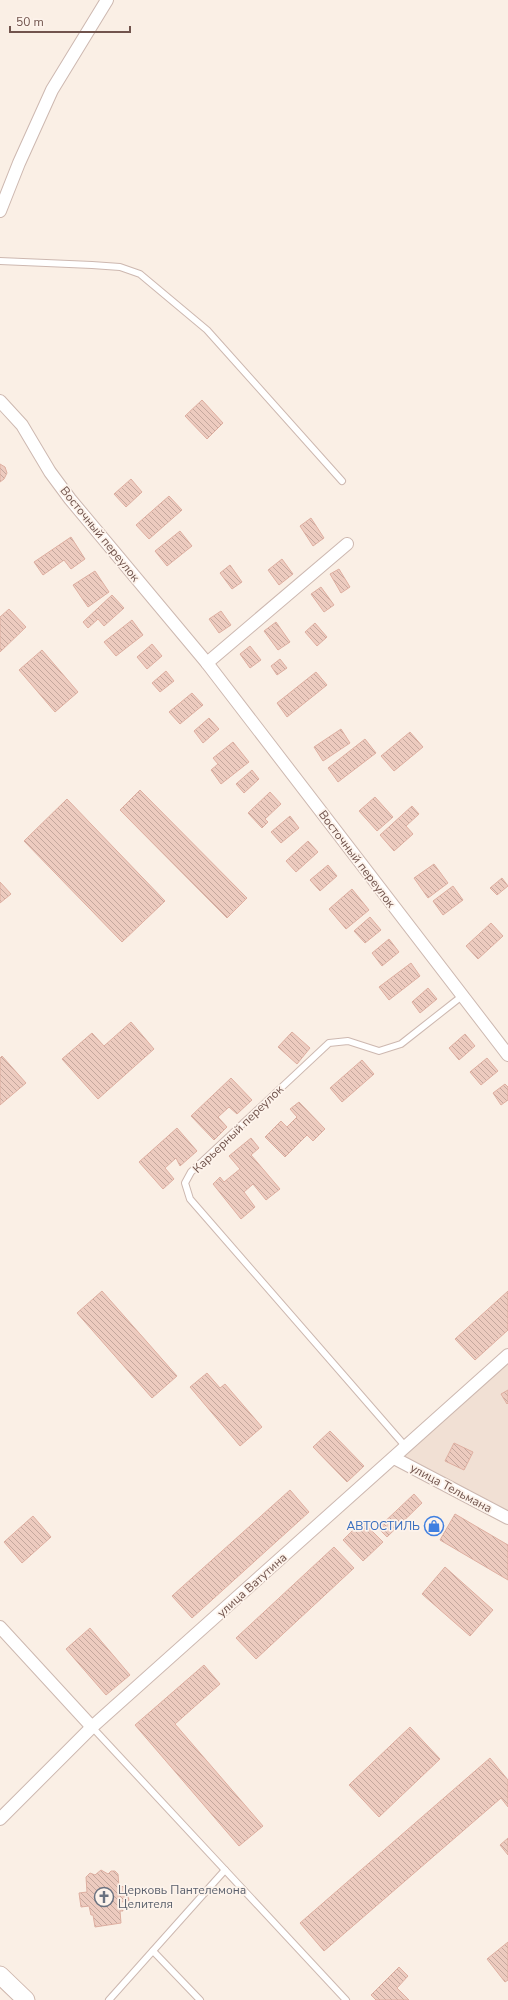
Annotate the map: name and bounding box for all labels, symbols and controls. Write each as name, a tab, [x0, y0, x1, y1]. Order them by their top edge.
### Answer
scale bar	[10, 8, 130, 34]
text: 50 m	[16, 14, 44, 30]
street label: Восточный переулок	[57, 483, 144, 585]
street label: Восточный переулок	[315, 807, 399, 912]
street label: Карьерный переулок	[189, 1081, 287, 1177]
street label: улица Тельмана	[407, 1460, 495, 1516]
shop icon: АВТОСТИЛЬ	[423, 1515, 445, 1537]
place label: АВТОСТИЛЬ	[346, 1518, 420, 1534]
street label: улица Ватутина	[214, 1549, 290, 1621]
place label: Церковь Пантелемона Целителя	[118, 1882, 246, 1912]
church icon: Церковь Пантелемона Целителя	[93, 1886, 115, 1908]

